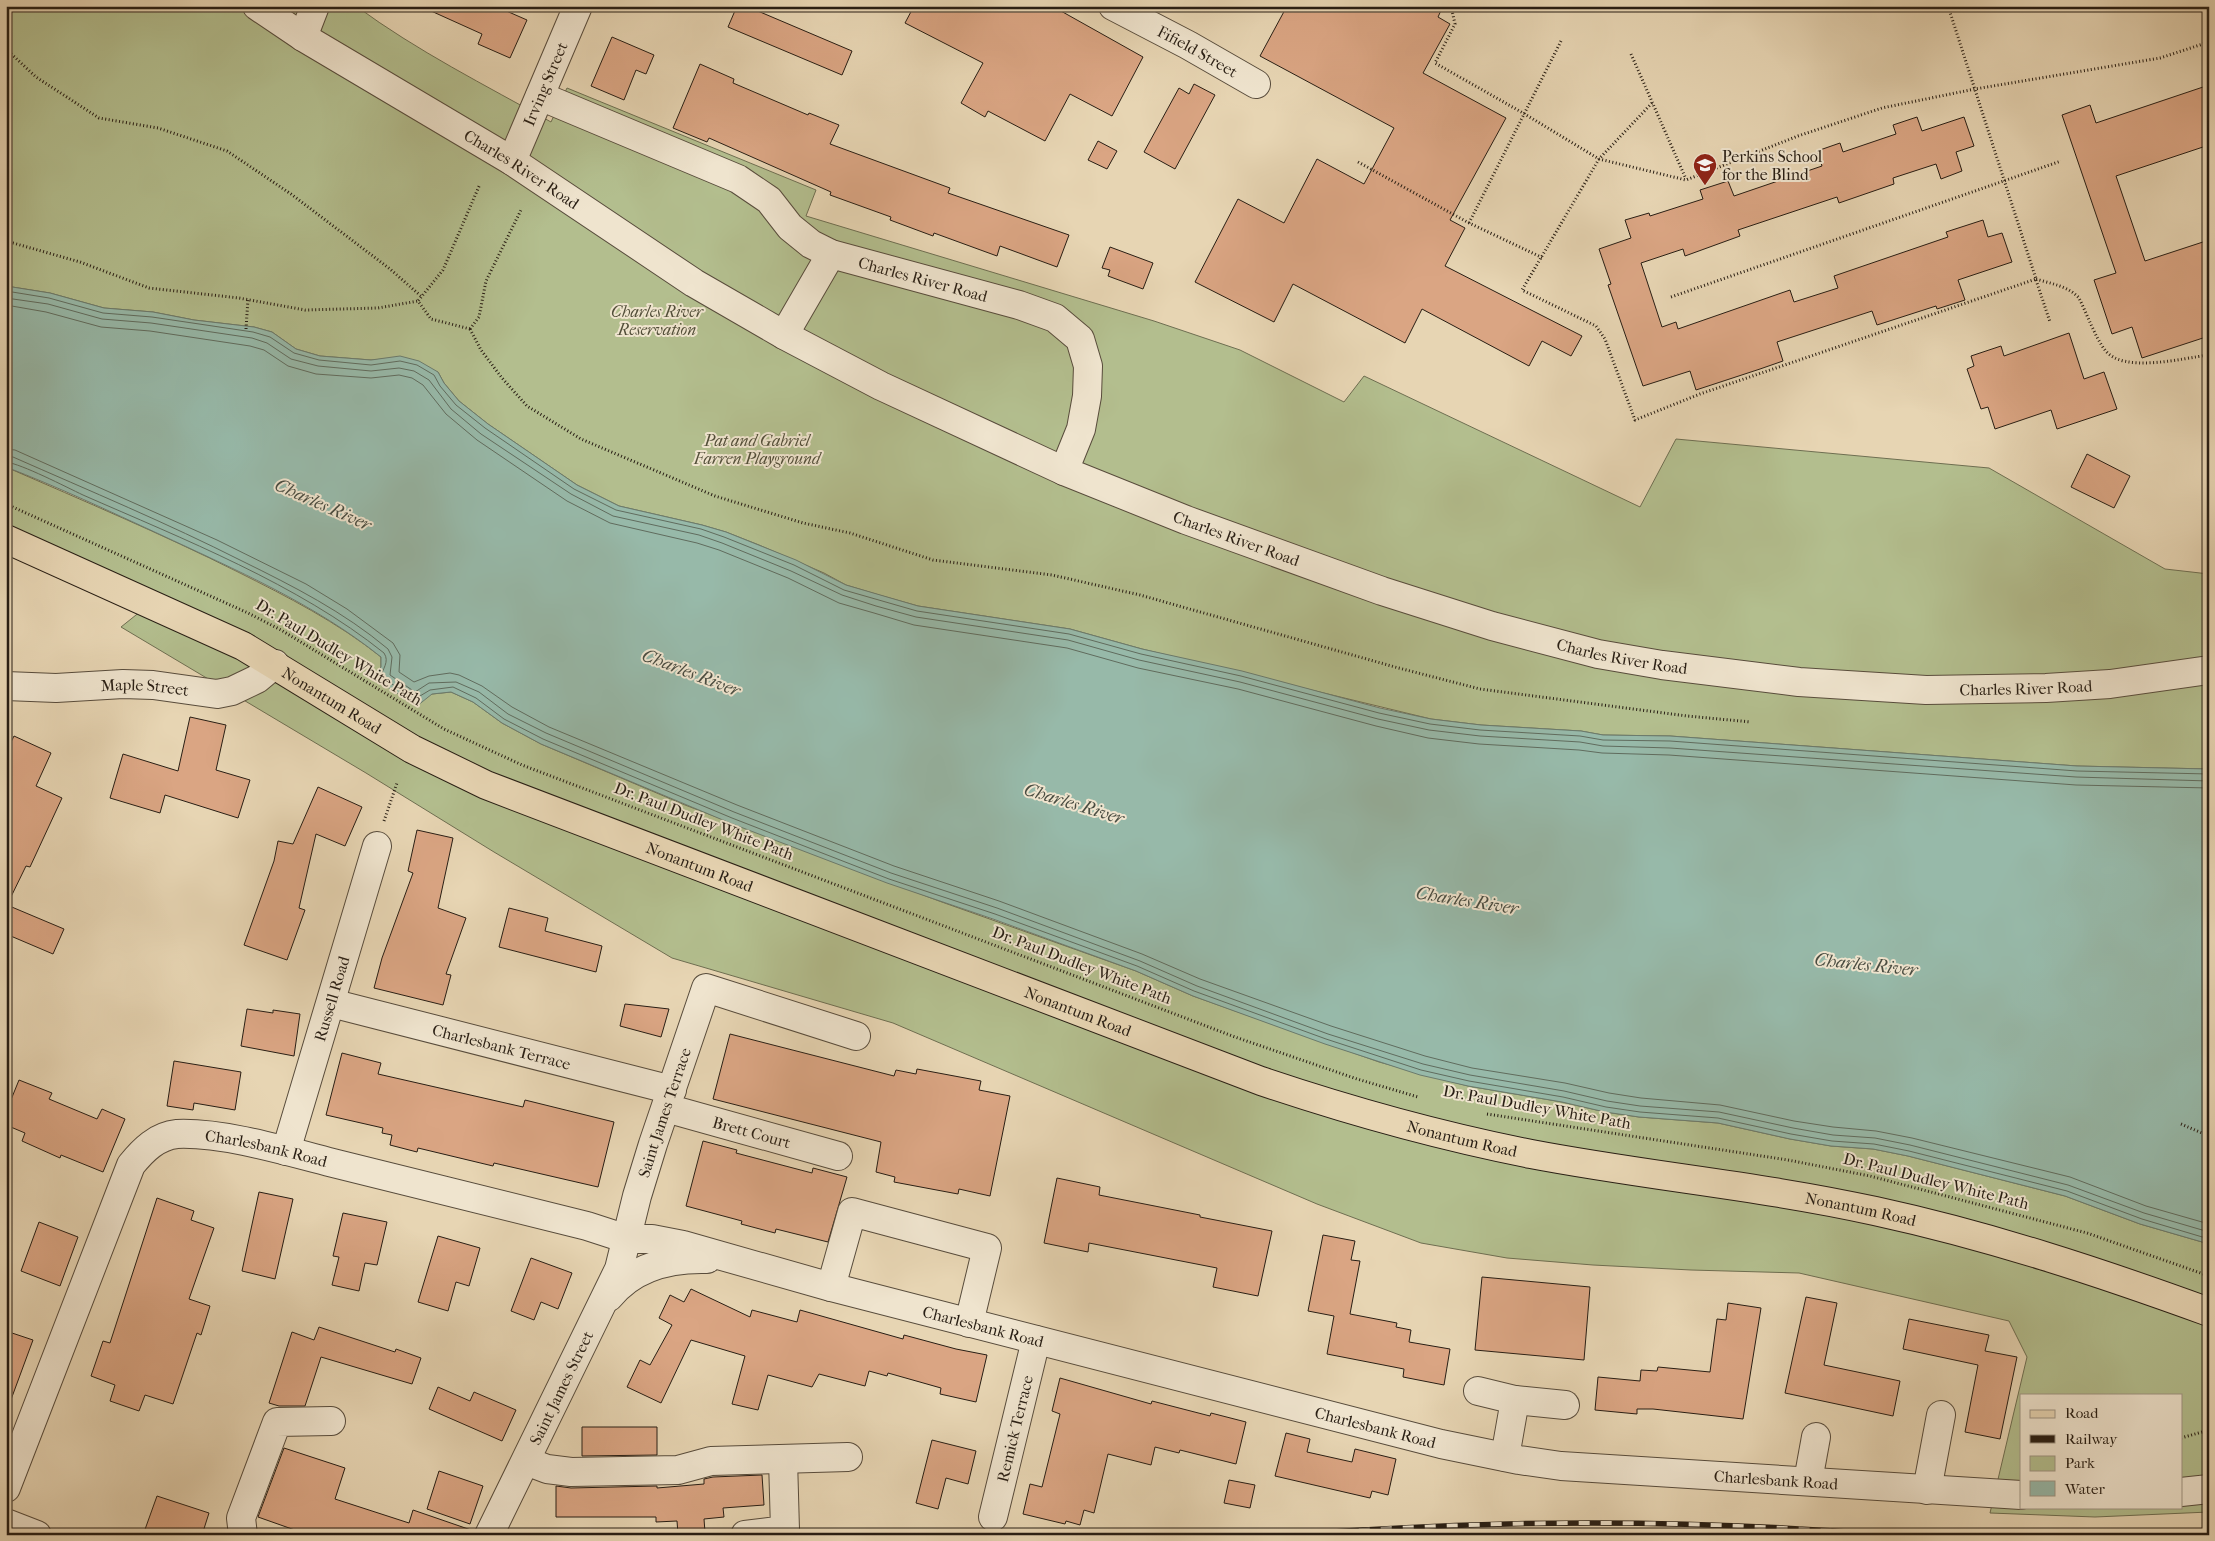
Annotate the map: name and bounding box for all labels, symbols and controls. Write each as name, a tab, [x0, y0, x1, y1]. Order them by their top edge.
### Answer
street label: Fifield Street	[1154, 21, 1241, 81]
street label: Irving Street	[519, 39, 571, 129]
street label: Charles River Road	[461, 125, 583, 213]
place label: Perkins School for the Blind	[1722, 147, 1823, 184]
school or university icon: Perkins School for the Blind	[1692, 152, 1718, 186]
street label: Charles River Road	[856, 252, 990, 306]
park label: Charles River Reservation	[611, 302, 705, 339]
park label: Pat and Gabriel Farren Playground	[693, 431, 822, 468]
water label: Charles River	[272, 474, 376, 536]
street label: Charles River Road	[1171, 506, 1302, 570]
street label: Dr. Paul Dudley White Path	[252, 595, 426, 709]
street label: Charles River Road	[1555, 634, 1689, 678]
water label: Charles River	[639, 645, 745, 702]
street label: Nonantum Road	[279, 663, 385, 738]
street label: Maple Street	[100, 674, 190, 699]
street label: Charles River Road	[1959, 676, 2093, 699]
street label: Dr. Paul Dudley White Path	[612, 778, 796, 864]
water label: Charles River	[1022, 779, 1128, 830]
street label: Nonantum Road	[644, 838, 756, 896]
water label: Charles River	[1414, 883, 1522, 920]
street label: Dr. Paul Dudley White Path	[990, 922, 1174, 1008]
water label: Charles River	[1814, 949, 1920, 981]
street label: Russell Road	[310, 953, 353, 1044]
street label: Nonantum Road	[1022, 982, 1134, 1040]
street label: Charlesbank Terrace	[430, 1020, 573, 1073]
street label: Saint James Terrace	[634, 1045, 695, 1180]
street label: Dr. Paul Dudley White Path	[1441, 1081, 1633, 1133]
street label: Brett Court	[710, 1112, 793, 1152]
street label: Nonantum Road	[1405, 1116, 1519, 1161]
street label: Charlesbank Road	[204, 1126, 330, 1171]
street label: Dr. Paul Dudley White Path	[1841, 1149, 2031, 1213]
street label: Nonantum Road	[1804, 1188, 1918, 1230]
street label: Charlesbank Road	[921, 1301, 1046, 1351]
street label: Saint James Street	[525, 1327, 597, 1448]
street label: Remick Terrace	[992, 1373, 1037, 1484]
legend	[2020, 1394, 2182, 1508]
street label: Charlesbank Road	[1313, 1402, 1438, 1452]
text: Road	[2065, 1404, 2099, 1422]
text: Railway	[2065, 1430, 2118, 1448]
text: Park	[2065, 1454, 2095, 1472]
street label: Charlesbank Road	[1713, 1466, 1839, 1493]
text: Water	[2064, 1480, 2105, 1498]

